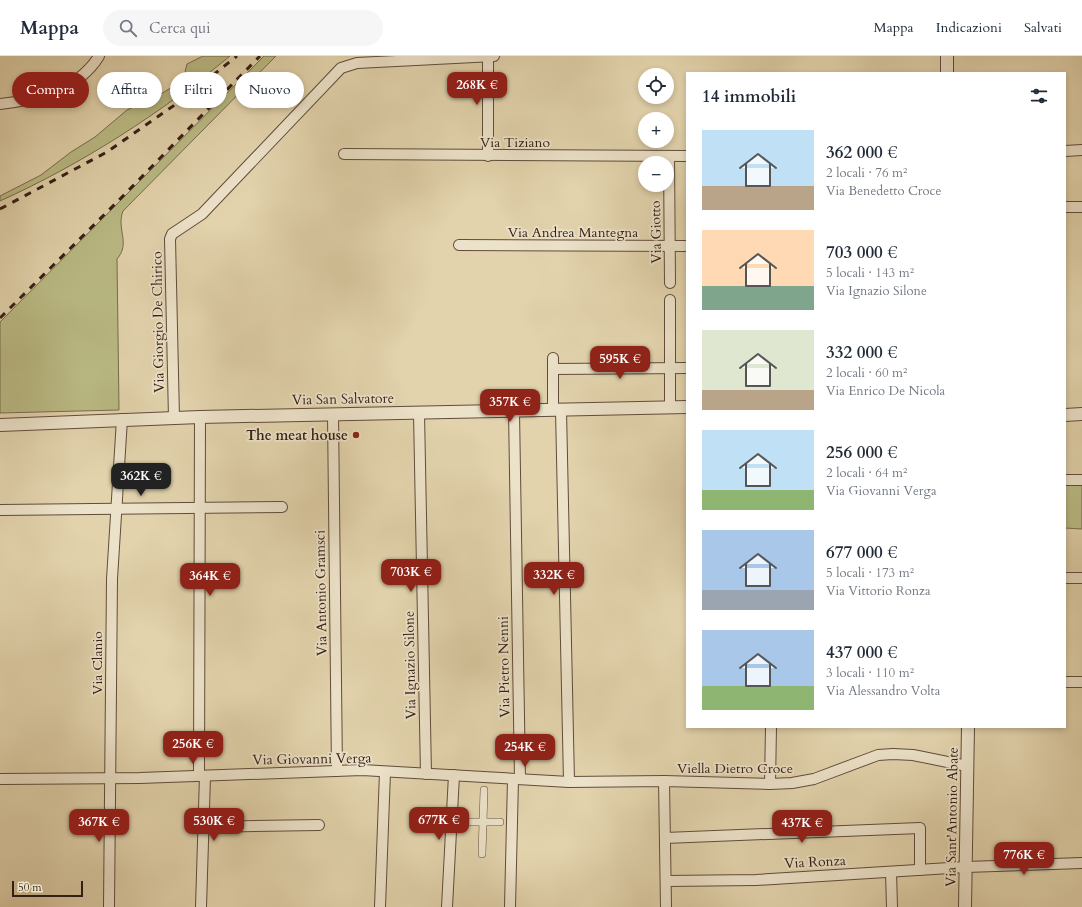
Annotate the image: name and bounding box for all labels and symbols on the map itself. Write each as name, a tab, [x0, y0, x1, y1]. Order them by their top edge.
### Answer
pin: 268K €	[444, 72, 510, 106]
street label: Via Tiziano	[480, 133, 550, 152]
street label: Via Giotto	[646, 200, 666, 264]
street label: Via Andrea Mantegna	[508, 223, 638, 242]
street label: Via Giorgio De Chirico	[147, 251, 169, 393]
pin: 595K €	[587, 346, 653, 380]
street label: Via San Salvatore	[292, 389, 394, 409]
pin: 357K €	[477, 389, 543, 423]
place label: The meat house	[246, 426, 348, 445]
marker: The meat house	[351, 430, 361, 440]
pin: 362K €	[108, 463, 174, 497]
street label: Via Antonio Gramsci	[310, 530, 332, 656]
pin: 703K €	[378, 559, 444, 593]
pin: 332K €	[521, 562, 587, 596]
pin: 364K €	[177, 563, 243, 597]
street label: Via Ignazio Silone	[400, 611, 420, 719]
street label: Via Pietro Nenni	[494, 616, 514, 718]
street label: Via Clanio	[88, 631, 107, 695]
pin: 256K €	[160, 731, 226, 765]
pin: 254K €	[492, 734, 558, 768]
street label: Via Sant'Antonio Abate	[941, 747, 963, 887]
street label: Via Giovanni Verga	[252, 748, 372, 770]
street label: Viella Dietro Croce	[677, 759, 793, 778]
pin: 677K €	[406, 807, 472, 841]
pin: 530K €	[181, 808, 247, 842]
pin: 367K €	[66, 809, 132, 843]
pin: 437K €	[769, 810, 835, 844]
pin: 776K €	[991, 842, 1057, 876]
street label: Via Ronza	[784, 851, 846, 873]
scale bar	[12, 879, 83, 898]

